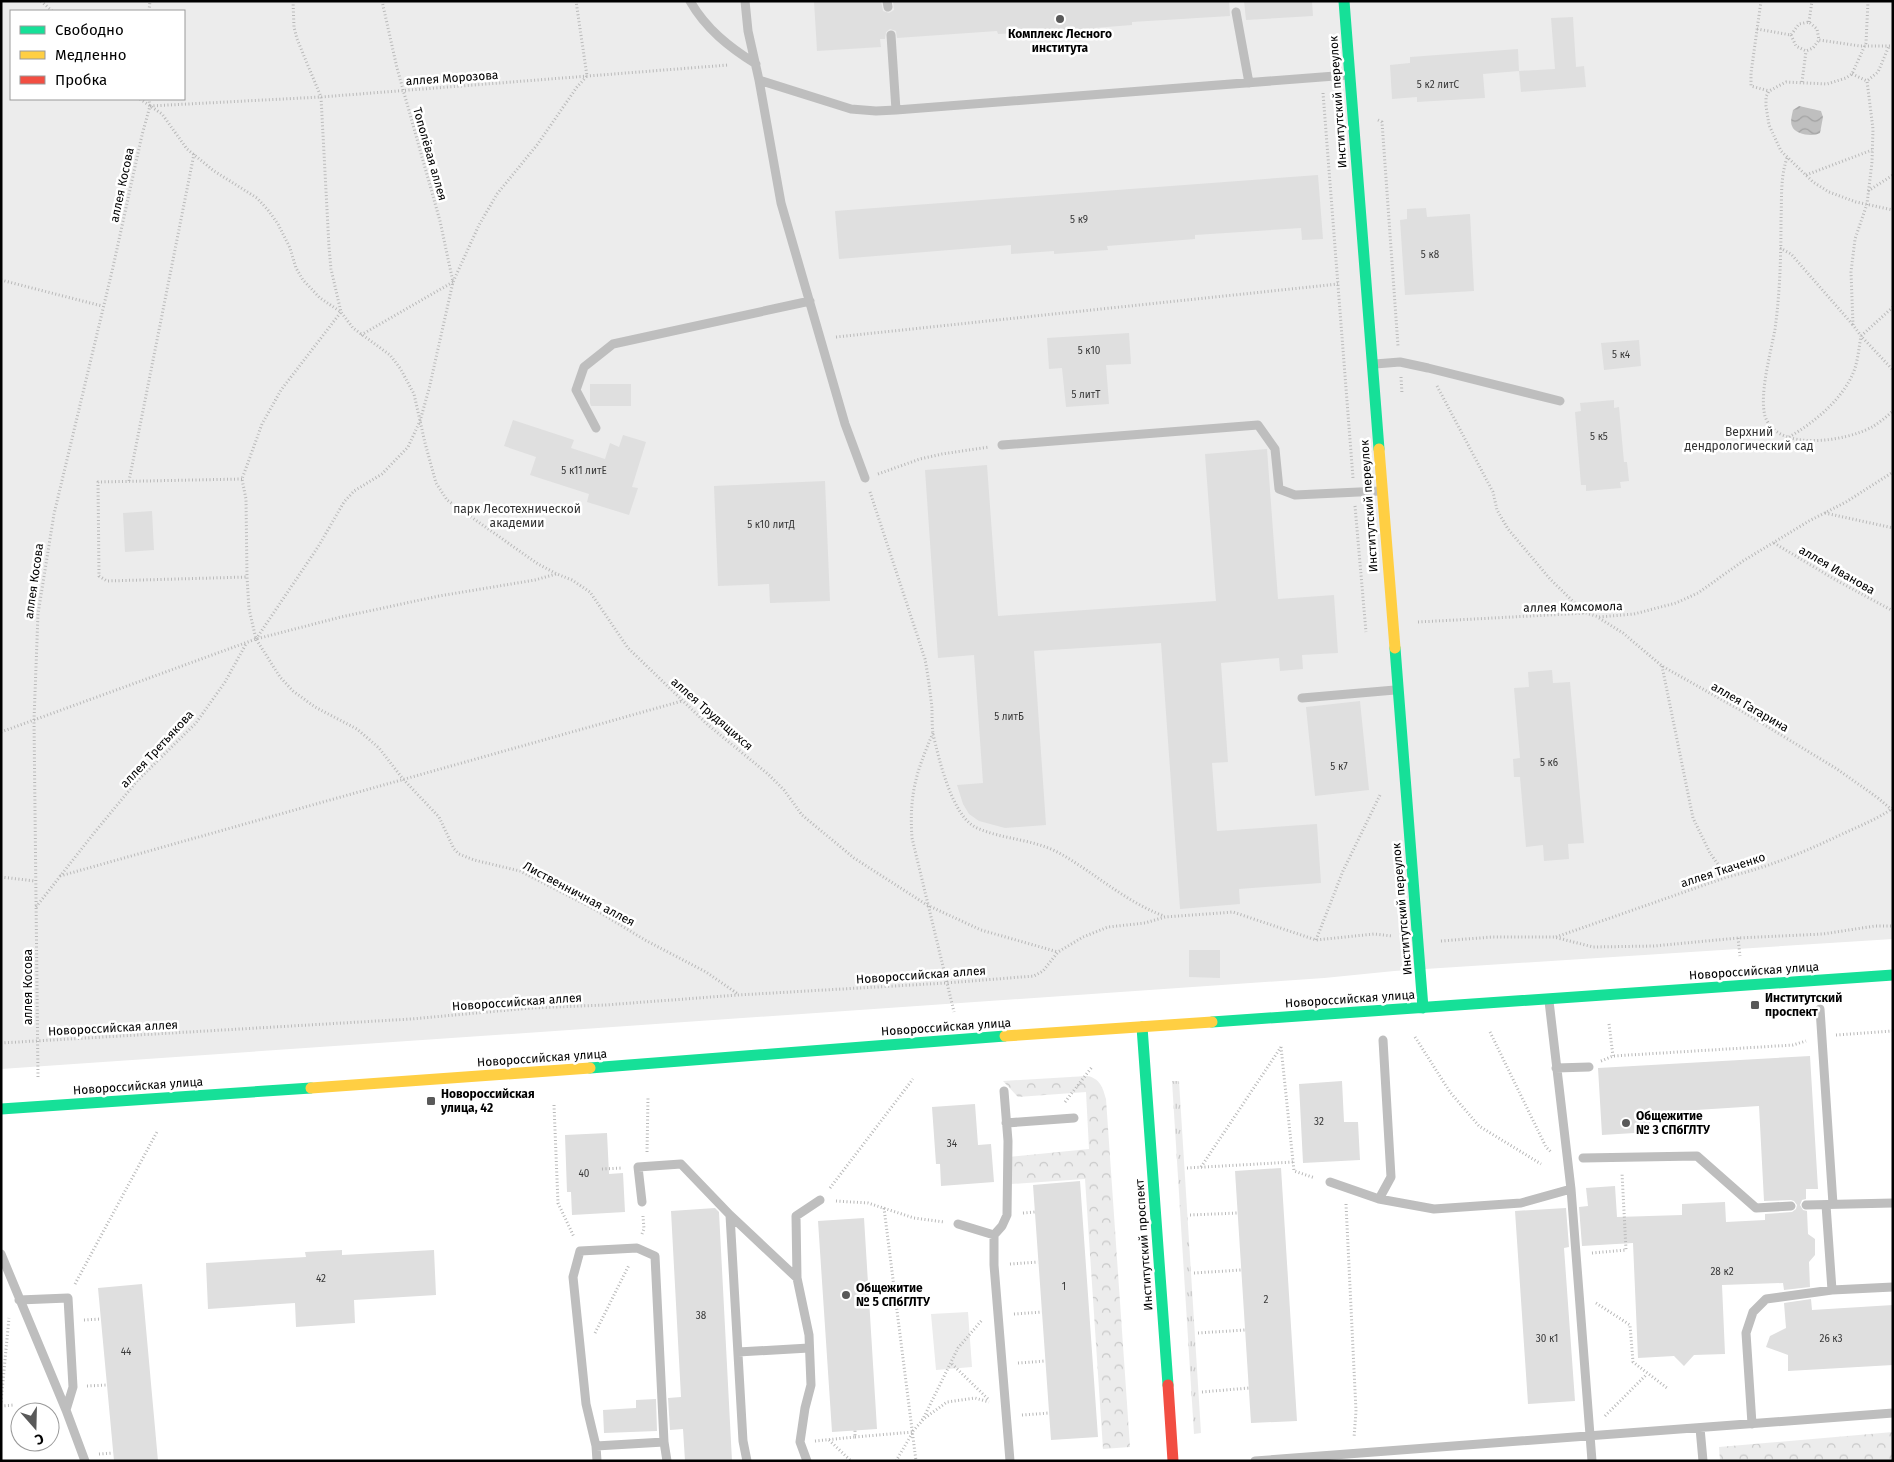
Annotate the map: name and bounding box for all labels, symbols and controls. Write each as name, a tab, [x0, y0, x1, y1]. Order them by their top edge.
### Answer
legend	[10, 10, 185, 100]
marker: Комплекс Лесного института	[1054, 13, 1066, 25]
text: Свободно	[55, 21, 124, 39]
place label: Комплекс Лесного института	[1008, 27, 1112, 55]
street label: Институтский переулок	[1326, 35, 1350, 169]
text: Медленно	[55, 46, 127, 64]
street label: аллея Морозова	[405, 68, 499, 88]
text: Пробка	[55, 71, 107, 89]
house number: 5 к2 литС	[1417, 79, 1460, 91]
street label: Тополёвая аллея	[410, 106, 450, 202]
street label: аллея Косова	[107, 146, 137, 224]
house number: 5 к9	[1070, 214, 1088, 226]
house number: 5 к8	[1421, 249, 1440, 261]
house number: 5 к10	[1078, 345, 1101, 357]
house number: 5 к4	[1612, 349, 1631, 361]
house number: 5 литТ	[1071, 389, 1101, 401]
park label: Верхний дендрологический сад	[1685, 425, 1814, 453]
house number: 5 к5	[1590, 431, 1608, 443]
street label: Институтский переулок	[1357, 439, 1381, 573]
house number: 5 к11 литЕ	[561, 465, 607, 477]
park label: парк Лесотехнической академии	[453, 502, 581, 530]
house number: 5 к10 литД	[747, 519, 795, 531]
street label: аллея Косова	[22, 542, 46, 620]
street label: аллея Иванова	[1797, 543, 1877, 597]
street label: аллея Комсомола	[1523, 599, 1623, 615]
street label: аллея Трудящихся	[668, 675, 756, 753]
street label: аллея Гагарина	[1709, 679, 1791, 735]
street label: аллея Третьякова	[118, 707, 196, 791]
house number: 5 литБ	[994, 711, 1024, 723]
house number: 5 к6	[1540, 757, 1558, 769]
house number: 5 к7	[1330, 761, 1348, 773]
street label: Институтский переулок	[1389, 841, 1415, 976]
street label: аллея Ткаченко	[1679, 850, 1767, 890]
street label: Лиственничная аллея	[521, 859, 637, 929]
street label: аллея Косова	[21, 949, 35, 1025]
street label: Новороссийская улица	[1689, 959, 1819, 983]
street label: Новороссийская аллея	[856, 963, 986, 987]
street label: Новороссийская улица	[1285, 987, 1415, 1011]
street label: Новороссийская аллея	[452, 990, 582, 1014]
place label: Институтский проспект	[1765, 991, 1842, 1019]
marker: Институтский проспект	[1749, 999, 1761, 1011]
street label: Новороссийская улица	[881, 1015, 1011, 1039]
street label: Новороссийская аллея	[48, 1018, 178, 1038]
street label: Новороссийская улица	[477, 1046, 607, 1070]
street label: Новороссийская улица	[73, 1074, 203, 1098]
place label: Новороссийская улица, 42	[440, 1087, 535, 1115]
marker: Новороссийская улица, 42	[425, 1095, 437, 1107]
place label: Общежитие № 3 СПбГЛТУ	[1636, 1109, 1711, 1137]
house number: 32	[1314, 1116, 1324, 1128]
marker: Общежитие № 3 СПбГЛТУ	[1620, 1117, 1632, 1129]
house number: 34	[947, 1138, 958, 1150]
house number: 40	[579, 1168, 590, 1180]
street label: Институтский проспект	[1132, 1178, 1156, 1311]
house number: 28 к2	[1710, 1266, 1734, 1278]
house number: 42	[316, 1273, 326, 1285]
place label: Общежитие № 5 СПбГЛТУ	[856, 1281, 931, 1309]
house number: 1	[1062, 1281, 1066, 1293]
marker: Общежитие № 5 СПбГЛТУ	[840, 1289, 852, 1301]
house number: 2	[1264, 1294, 1269, 1306]
house number: 38	[696, 1310, 707, 1322]
house number: 30 к1	[1536, 1333, 1558, 1345]
house number: 26 к3	[1819, 1333, 1843, 1345]
house number: 44	[121, 1346, 132, 1358]
north arrow	[10, 1402, 60, 1452]
text: С	[33, 1429, 46, 1448]

